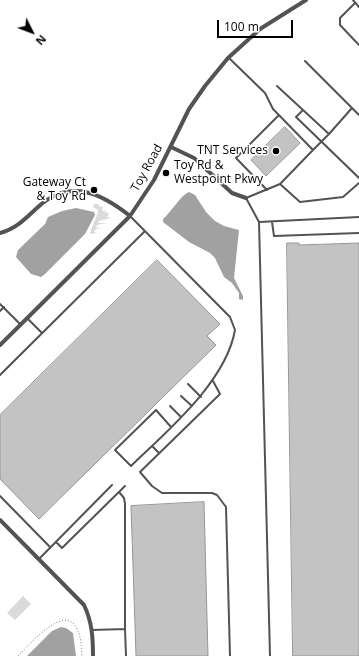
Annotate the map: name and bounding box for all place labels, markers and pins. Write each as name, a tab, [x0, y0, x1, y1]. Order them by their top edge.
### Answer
place label: TNT Services	[197, 144, 268, 158]
marker: TNT Services	[271, 146, 281, 156]
place label: Toy Rd & Westpoint Pkwy	[174, 159, 263, 187]
marker: Toy Rd & Westpoint Pkwy	[161, 168, 171, 178]
place label: Gateway Ct & Toy Rd	[23, 176, 86, 204]
marker: Gateway Ct & Toy Rd	[89, 185, 99, 195]

